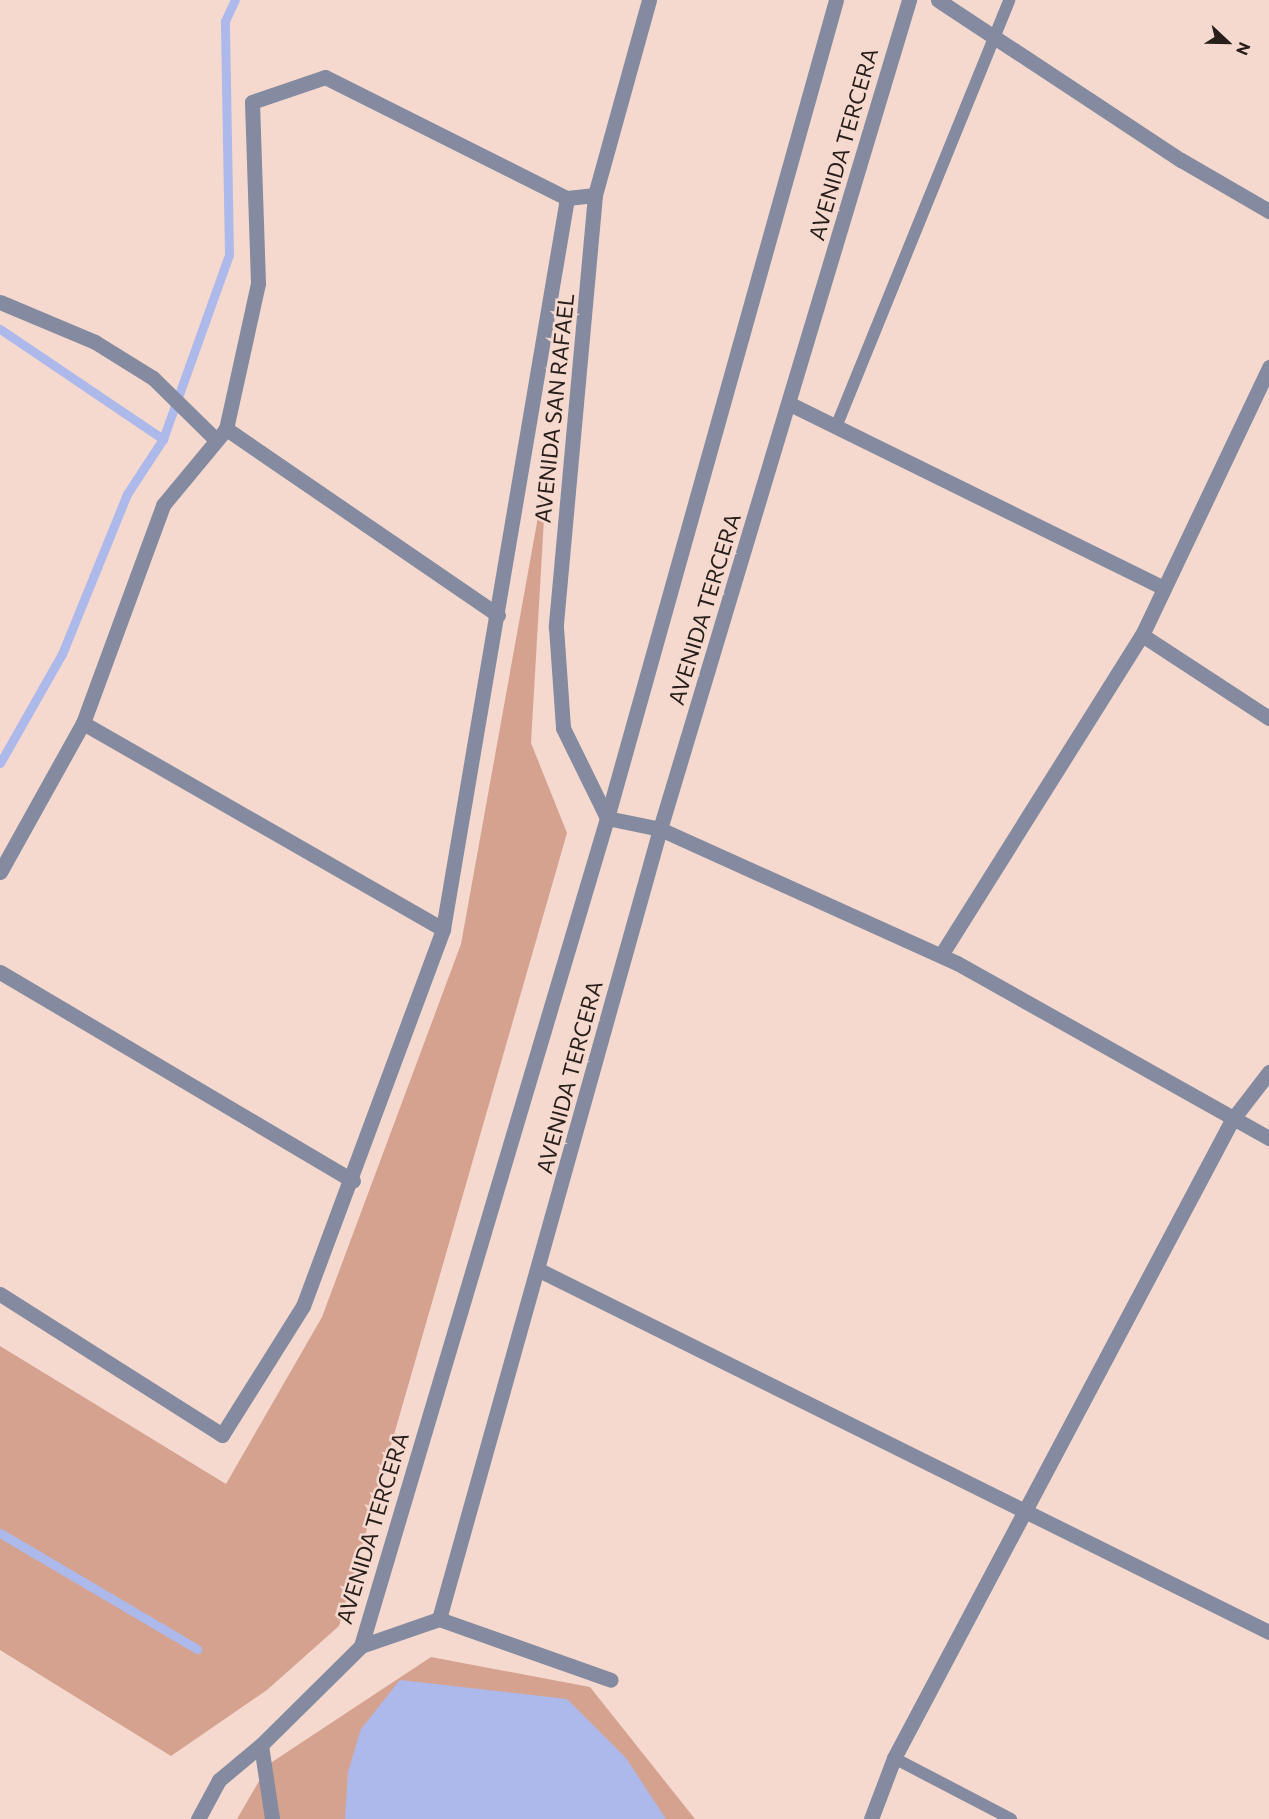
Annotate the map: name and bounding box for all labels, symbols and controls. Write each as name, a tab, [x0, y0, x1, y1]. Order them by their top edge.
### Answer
north arrow	[1197, 12, 1257, 72]
text: N	[1233, 40, 1255, 58]
street label: AVENIDA TERCERA	[803, 45, 883, 243]
street label: AVENIDA SAN RAFAEL	[529, 292, 579, 524]
street label: AVENIDA TERCERA	[662, 510, 746, 708]
street label: AVENIDA TERCERA	[530, 977, 608, 1177]
street label: AVENIDA TERCERA	[330, 1429, 414, 1627]

